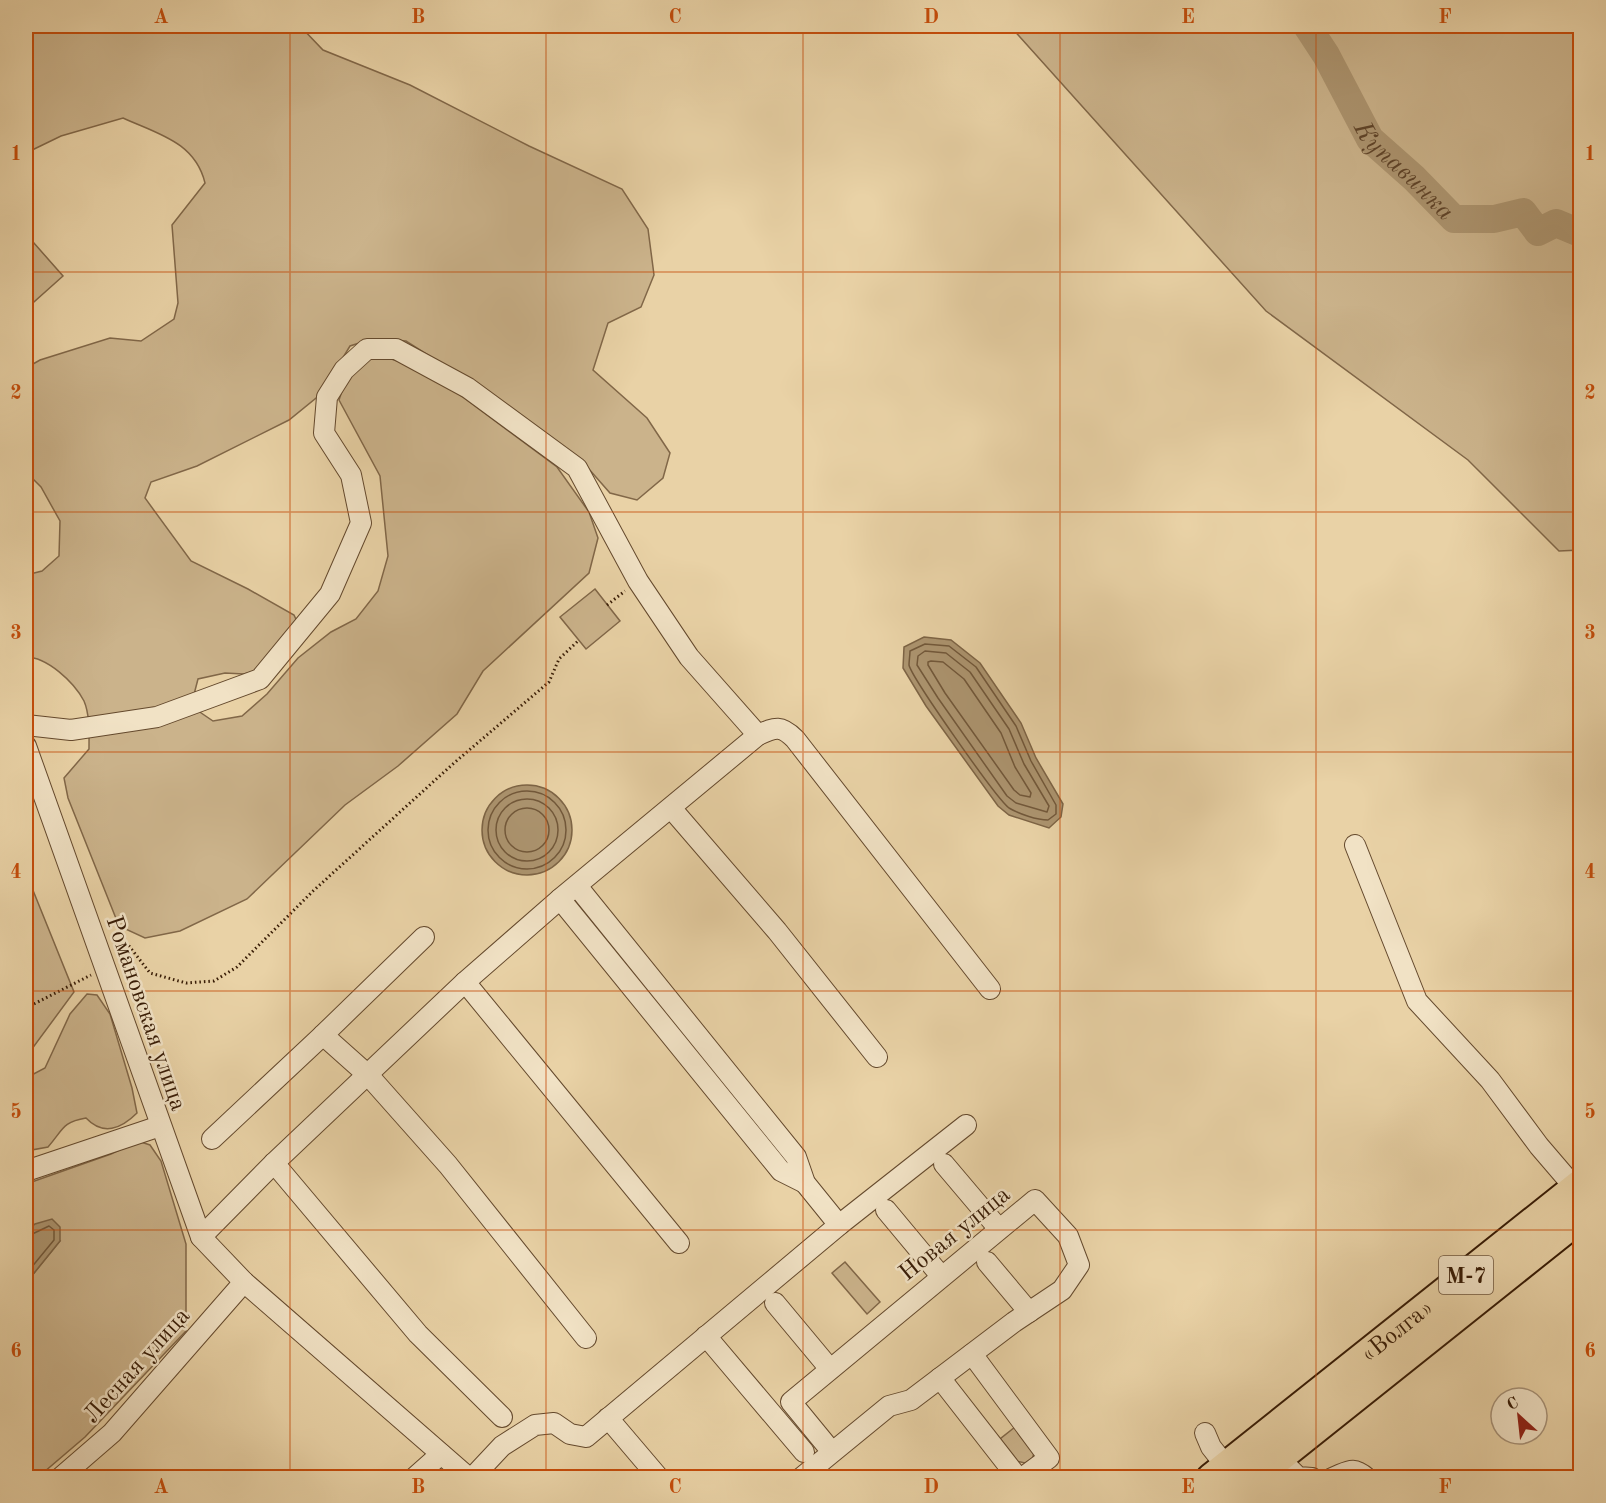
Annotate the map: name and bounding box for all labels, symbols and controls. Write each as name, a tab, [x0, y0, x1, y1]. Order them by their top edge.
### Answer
text: A	[153, 8, 169, 28]
text: B	[411, 8, 425, 28]
text: C	[668, 8, 682, 28]
text: D	[923, 8, 939, 28]
text: E	[1181, 8, 1195, 28]
text: F	[1438, 8, 1452, 28]
water label: Купавинка	[1348, 117, 1459, 226]
text: 1	[10, 145, 22, 165]
text: 1	[1584, 145, 1596, 165]
text: 2	[10, 384, 22, 404]
text: 2	[1584, 384, 1596, 404]
text: 3	[10, 624, 22, 644]
text: 3	[1584, 624, 1596, 644]
text: 4	[10, 863, 22, 883]
text: 4	[1584, 863, 1596, 883]
street label: Романовская улица	[101, 913, 190, 1114]
text: 5	[10, 1102, 22, 1123]
text: 5	[1584, 1102, 1596, 1123]
street label: Новая улица	[895, 1183, 1015, 1286]
road number: М-7	[1439, 1256, 1493, 1294]
street label: «Волга»	[1357, 1296, 1438, 1368]
street label: Лесная улица	[80, 1304, 195, 1429]
text: 6	[10, 1342, 22, 1362]
text: 6	[1584, 1342, 1596, 1362]
north arrow	[1489, 1386, 1549, 1446]
text: С	[1505, 1395, 1521, 1414]
text: A	[153, 1478, 169, 1498]
text: B	[411, 1478, 425, 1498]
text: C	[668, 1478, 682, 1498]
text: D	[923, 1478, 939, 1498]
text: E	[1181, 1478, 1195, 1498]
text: F	[1438, 1478, 1452, 1498]

